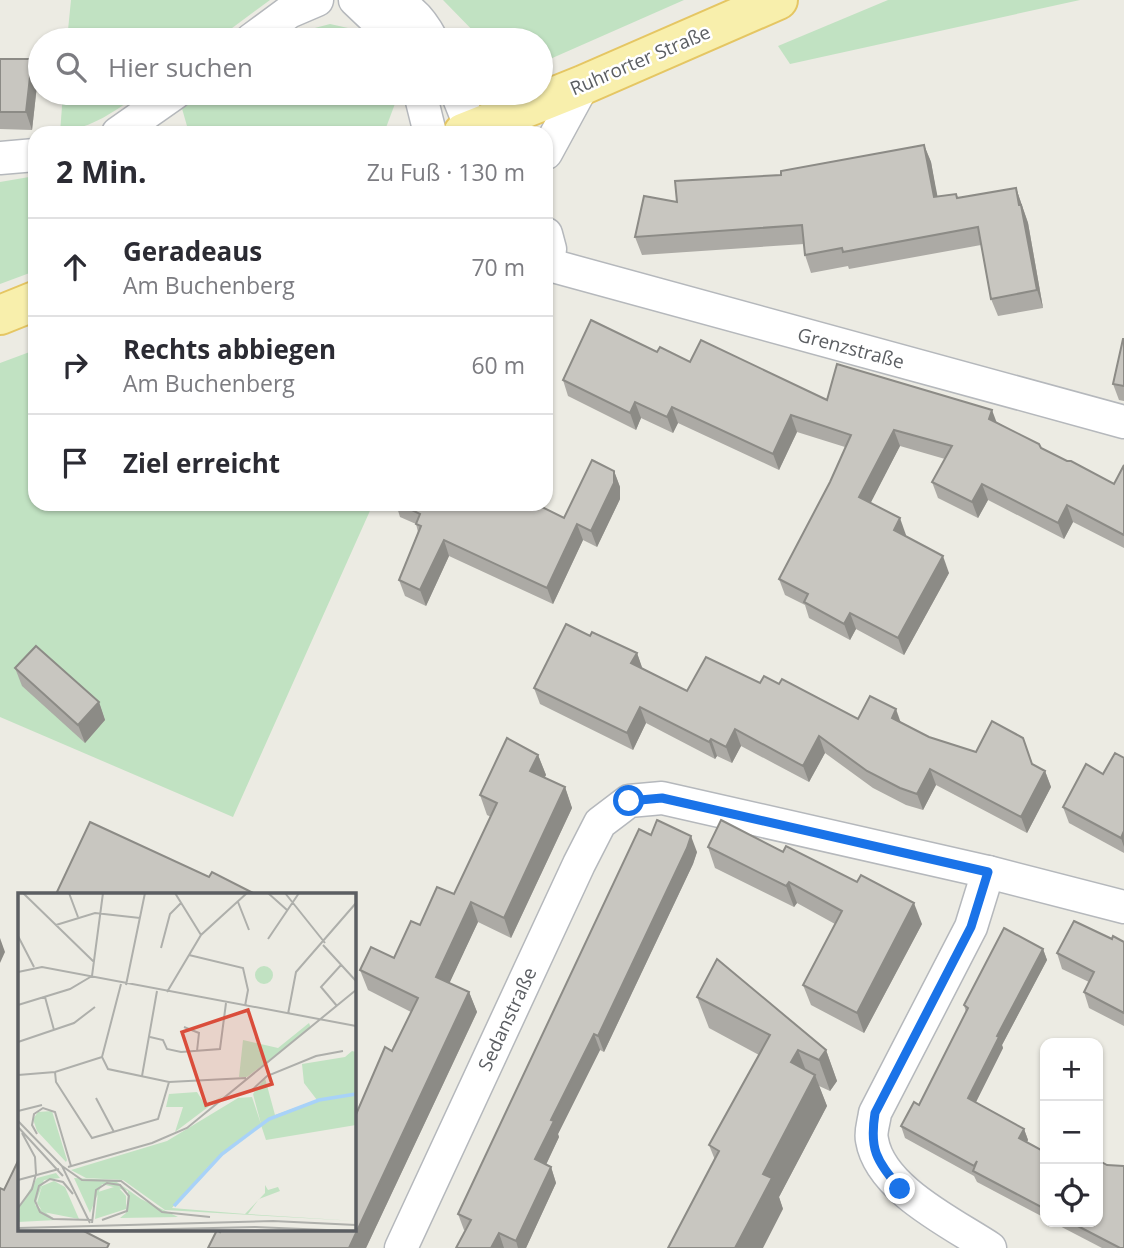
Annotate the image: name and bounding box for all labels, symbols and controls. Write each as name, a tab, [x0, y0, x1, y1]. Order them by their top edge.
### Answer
street label: Ruhrorter Straße	[566, 19, 714, 101]
search box	[28, 28, 553, 105]
icon: search	[52, 48, 90, 86]
text: Hier suchen	[108, 49, 253, 85]
text: 2 Min.	[56, 151, 147, 192]
text: Zu Fuß · 130 m	[367, 156, 525, 188]
text: Geradeaus	[123, 233, 262, 269]
icon: ahead	[56, 248, 94, 286]
text: 70 m	[471, 251, 525, 283]
text: Am Buchenberg	[123, 269, 295, 301]
street label: Grenzstraße	[795, 321, 907, 375]
text: Rechts abbiegen	[123, 331, 336, 367]
icon: right	[56, 346, 94, 384]
text: 60 m	[471, 349, 525, 381]
text: Am Buchenberg	[123, 367, 295, 399]
icon: arrive	[56, 444, 94, 482]
text: Ziel erreicht	[123, 445, 280, 481]
route start	[613, 785, 644, 816]
inset map	[18, 893, 355, 1230]
street label: Sedanstraße	[472, 963, 542, 1075]
map controls	[1040, 1038, 1103, 1227]
button: +	[1040, 1038, 1103, 1101]
button: −	[1040, 1101, 1103, 1164]
button: locate	[1040, 1164, 1103, 1227]
route end	[884, 1173, 915, 1204]

